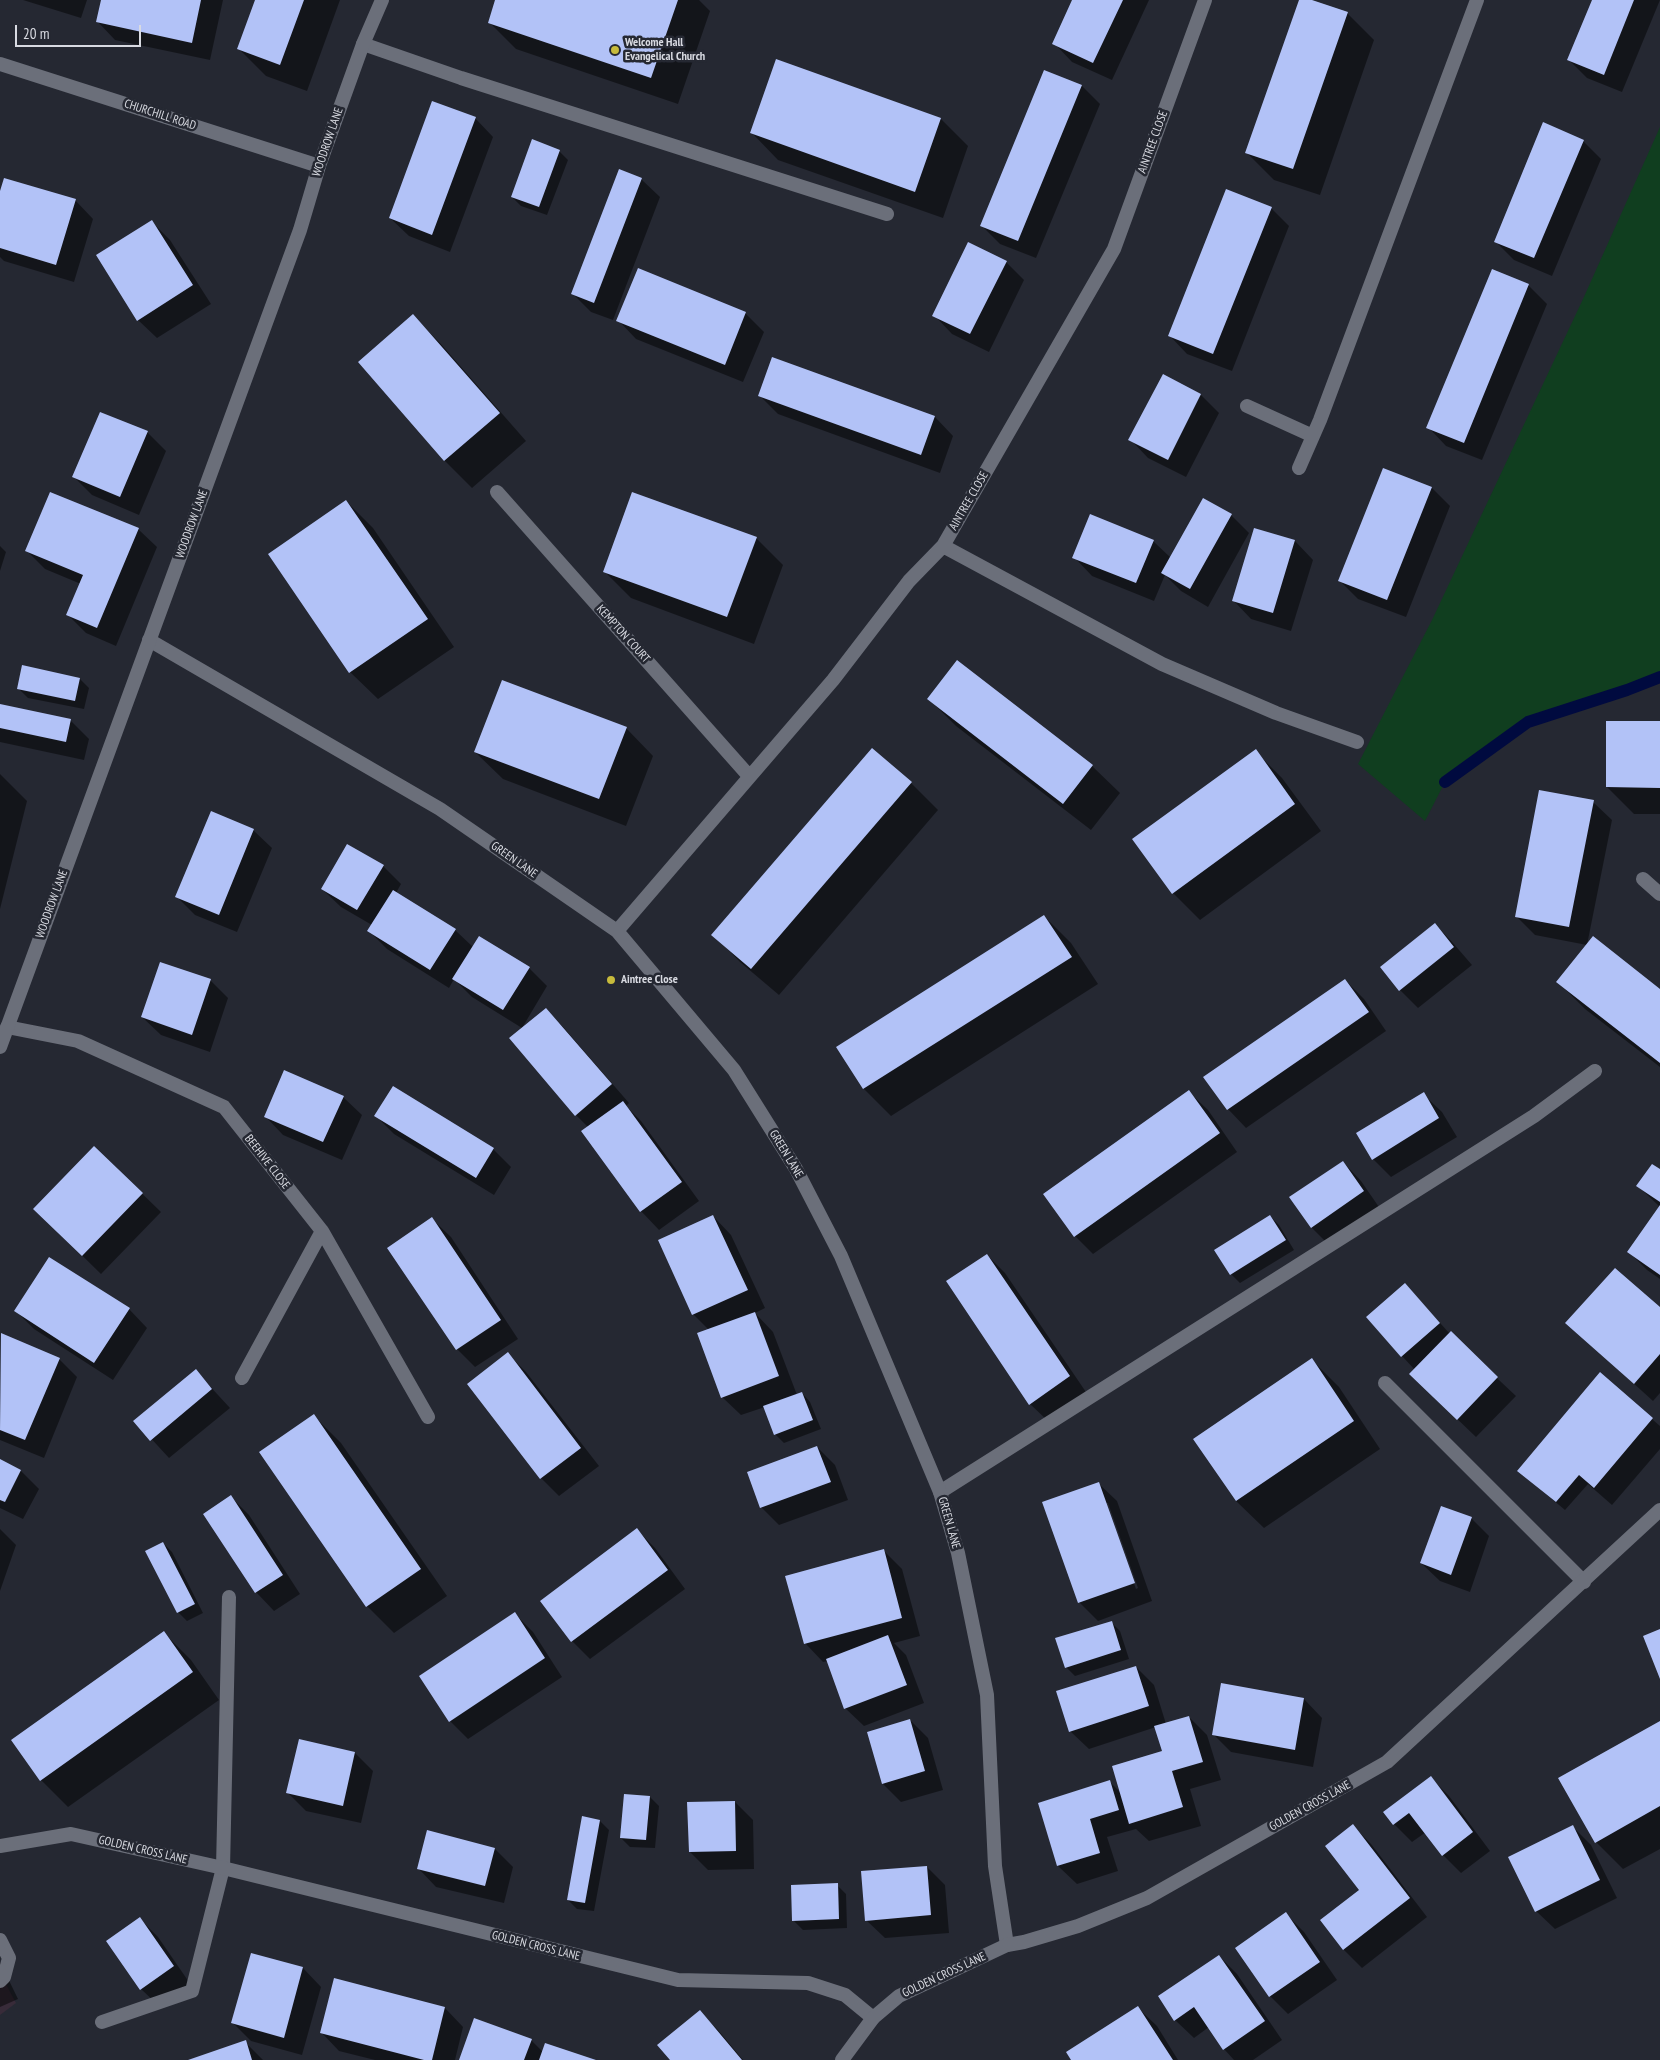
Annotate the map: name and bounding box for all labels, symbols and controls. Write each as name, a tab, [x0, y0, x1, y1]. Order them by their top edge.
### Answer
scale bar	[18, 15, 144, 47]
text: 20 m	[23, 24, 49, 43]
place label: Welcome Hall Evangelical Church	[625, 36, 705, 64]
marker: Welcome Hall Evangelical Church	[609, 44, 621, 56]
street label: CHURCHILL ROAD	[122, 97, 198, 133]
street label: WOODROW LANE	[309, 106, 347, 178]
street label: AINTREE CLOSE	[1135, 109, 1171, 175]
street label: AINTREE CLOSE	[946, 469, 992, 533]
street label: WOODROW LANE	[173, 488, 211, 560]
street label: KEMPTON COURT	[593, 602, 653, 666]
street label: GREEN LANE	[488, 839, 540, 881]
street label: WOODROW LANE	[33, 868, 71, 940]
place label: Aintree Close	[621, 973, 678, 987]
marker: Aintree Close	[605, 974, 617, 986]
street label: GREEN LANE	[766, 1127, 806, 1181]
street label: BEEHIVE CLOSE	[241, 1132, 293, 1192]
street label: GREEN LANE	[935, 1495, 963, 1551]
street label: GOLDEN CROSS LANE	[1267, 1778, 1353, 1834]
street label: GOLDEN CROSS LANE	[97, 1833, 189, 1867]
street label: GOLDEN CROSS LANE	[490, 1928, 582, 1964]
street label: GOLDEN CROSS LANE	[900, 1949, 988, 2001]

